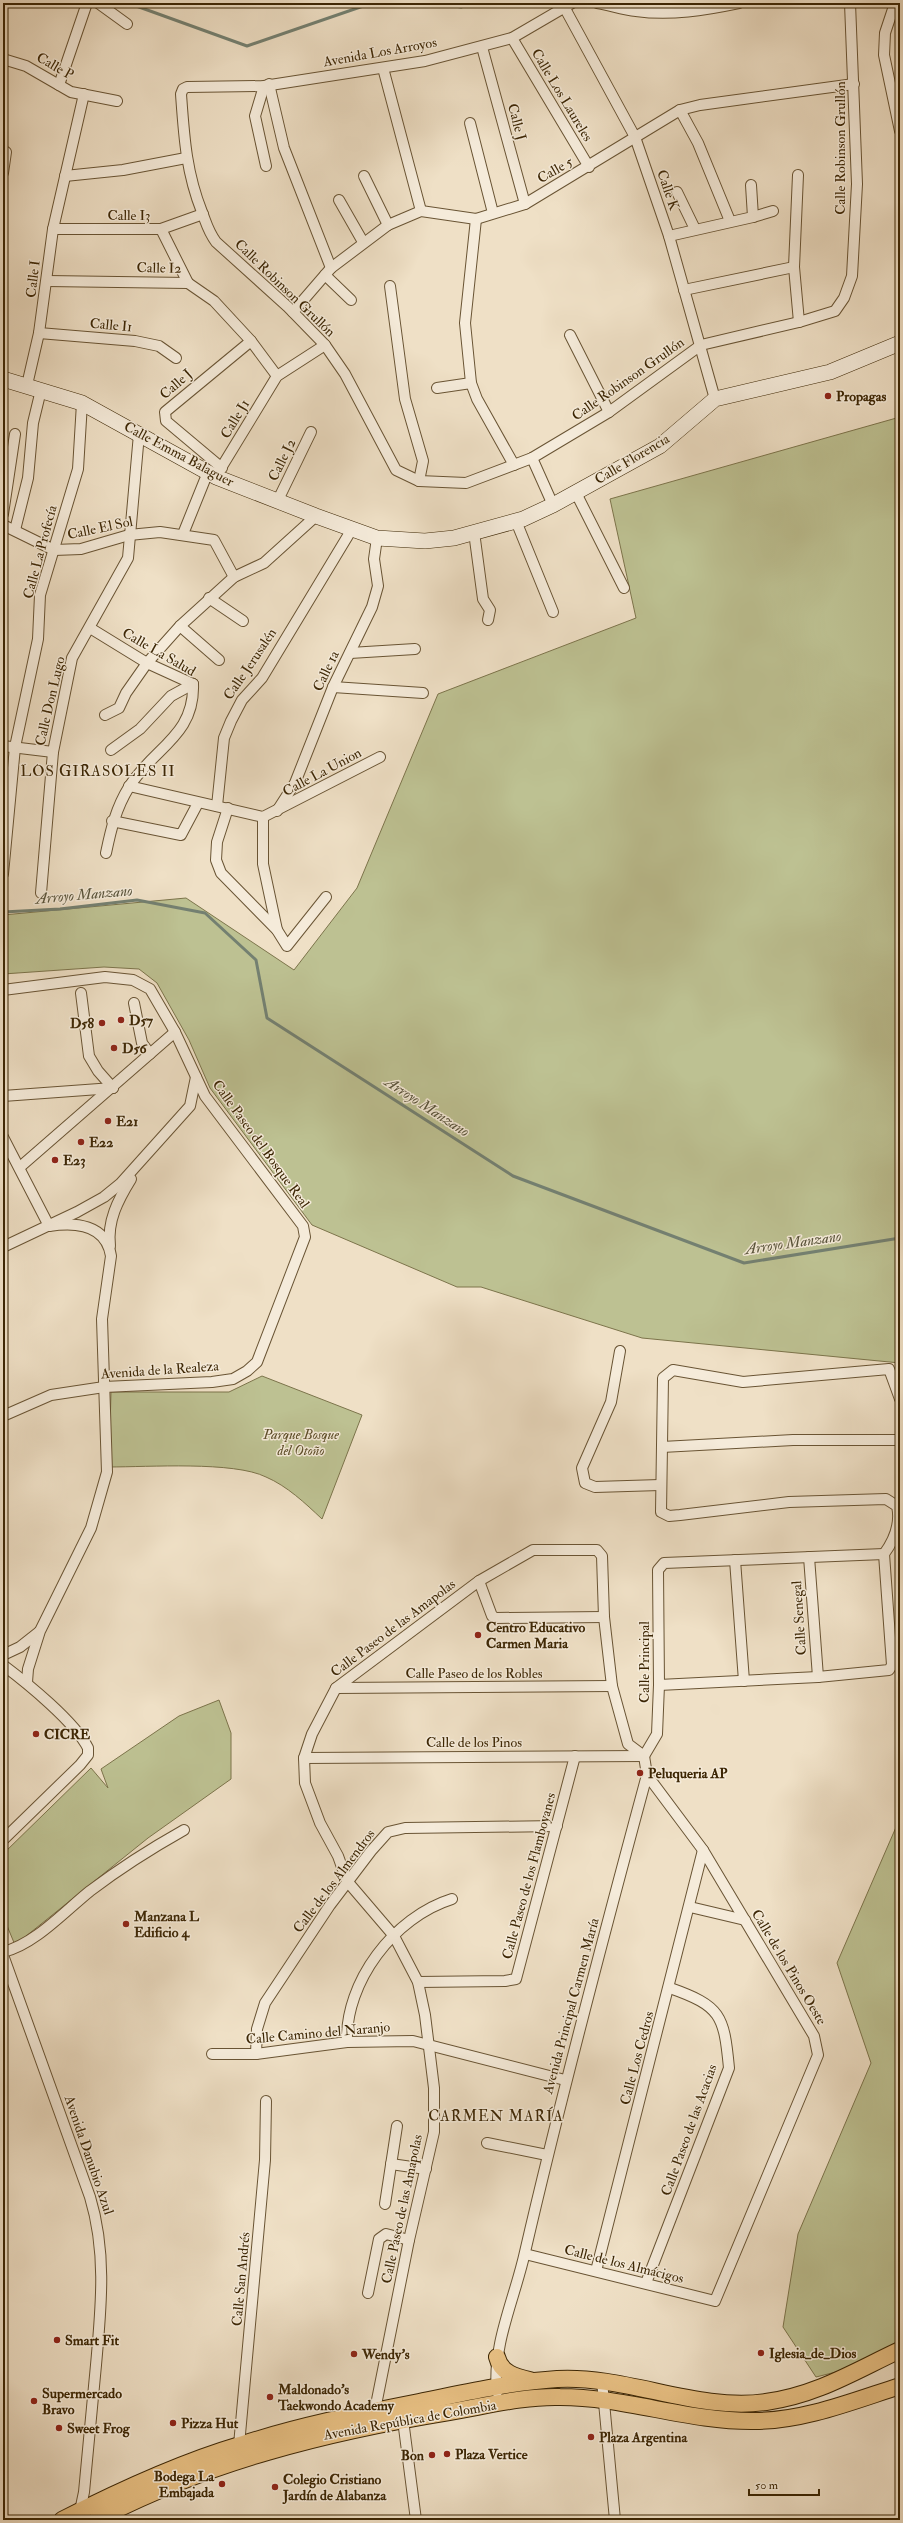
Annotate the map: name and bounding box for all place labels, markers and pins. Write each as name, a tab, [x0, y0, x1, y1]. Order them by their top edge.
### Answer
place label: Propagas	[836, 388, 886, 406]
marker: Propagas	[823, 391, 833, 401]
place label: D57	[129, 1012, 154, 1029]
place label: D58	[70, 1015, 94, 1032]
marker: D57	[116, 1015, 126, 1025]
marker: D58	[97, 1018, 107, 1028]
place label: D56	[122, 1040, 148, 1057]
marker: D56	[109, 1043, 119, 1053]
place label: E21	[116, 1113, 138, 1130]
marker: E21	[103, 1116, 113, 1126]
place label: E22	[89, 1134, 113, 1151]
marker: E22	[76, 1137, 86, 1147]
place label: E23	[63, 1152, 86, 1169]
marker: E23	[50, 1155, 60, 1165]
place label: Centro Educativo Carmen Maria	[486, 1619, 585, 1652]
marker: Centro Educativo Carmen Maria	[473, 1630, 483, 1640]
place label: CICRE	[44, 1726, 90, 1743]
marker: CICRE	[31, 1729, 41, 1739]
place label: Peluqueria AP	[648, 1765, 728, 1783]
marker: Peluqueria AP	[635, 1768, 645, 1778]
place label: Manzana L Edificio 4	[133, 1908, 200, 1941]
marker: Manzana L Edificio 4	[121, 1919, 131, 1929]
place label: Smart Fit	[65, 2332, 119, 2349]
marker: Smart Fit	[52, 2335, 62, 2345]
place label: Iglesia_de_Dios	[769, 2345, 857, 2363]
place label: Wendy's	[361, 2346, 410, 2364]
marker: Iglesia_de_Dios	[756, 2348, 766, 2358]
marker: Wendy's	[349, 2349, 359, 2359]
place label: Maldonado's Taekwondo Academy	[277, 2381, 395, 2415]
place label: Supermercado Bravo	[42, 2385, 122, 2418]
marker: Maldonado's Taekwondo Academy	[265, 2392, 275, 2402]
marker: Supermercado Bravo	[29, 2396, 39, 2406]
place label: Pizza Hut	[181, 2415, 239, 2432]
marker: Pizza Hut	[168, 2418, 178, 2428]
place label: Sweet Frog	[67, 2420, 131, 2438]
marker: Sweet Frog	[54, 2423, 64, 2433]
place label: Plaza Argentina	[599, 2429, 688, 2447]
marker: Plaza Argentina	[586, 2432, 596, 2442]
place label: Plaza Vertice	[455, 2446, 528, 2463]
place label: Bon	[401, 2447, 425, 2464]
marker: Plaza Vertice	[442, 2449, 452, 2459]
marker: Bon	[427, 2450, 437, 2460]
place label: Bodega La Embajada	[154, 2468, 215, 2501]
place label: Colegio Cristiano Jardín de Alabanza	[282, 2471, 388, 2505]
marker: Bodega La Embajada	[217, 2479, 227, 2489]
marker: Colegio Cristiano Jardín de Alabanza	[270, 2482, 280, 2492]

